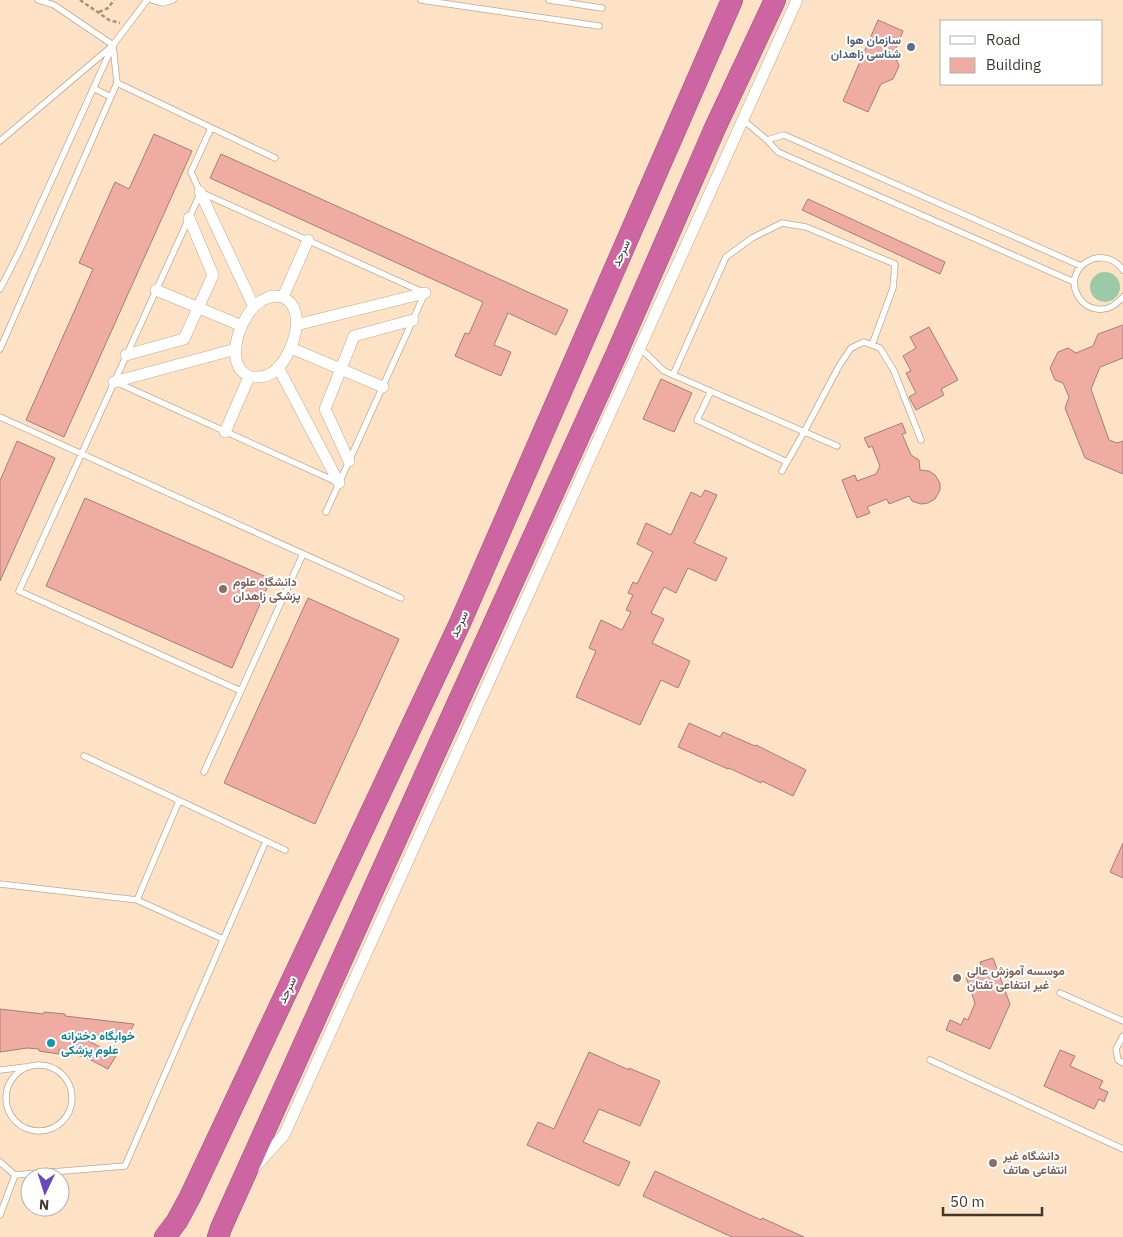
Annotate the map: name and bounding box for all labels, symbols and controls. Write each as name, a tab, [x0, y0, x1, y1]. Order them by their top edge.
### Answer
legend	[940, 20, 1103, 85]
text: Road	[986, 30, 1021, 49]
place label: سازمان هوا شناسی زاهدان	[831, 32, 901, 62]
marker: سازمان هوا شناسی زاهدان	[905, 41, 917, 53]
text: Building	[986, 55, 1041, 74]
street label: سرحد	[608, 237, 634, 269]
place label: دانشگاه علوم پزشکی زاهدان	[233, 574, 301, 604]
marker: دانشگاه علوم پزشکی زاهدان	[217, 583, 229, 595]
street label: سرحد	[446, 608, 472, 640]
place label: موسسه آموزش عالی غیر انتفاعی تفتان	[967, 963, 1065, 993]
marker: موسسه آموزش عالی غیر انتفاعی تفتان	[951, 972, 963, 984]
street label: سرحد	[274, 974, 300, 1006]
place label: خوابگاه دخترانه علوم پزشکی	[61, 1028, 135, 1058]
marker: خوابگاه دخترانه علوم پزشکی	[45, 1037, 57, 1049]
place label: دانشگاه غیر انتفاعی هاتف	[1002, 1148, 1067, 1177]
marker: دانشگاه غیر انتفاعی هاتف	[987, 1157, 999, 1169]
north arrow	[20, 1167, 70, 1217]
scale bar	[943, 1184, 1042, 1216]
text: 50 m	[950, 1192, 985, 1211]
text: N	[38, 1196, 50, 1214]

